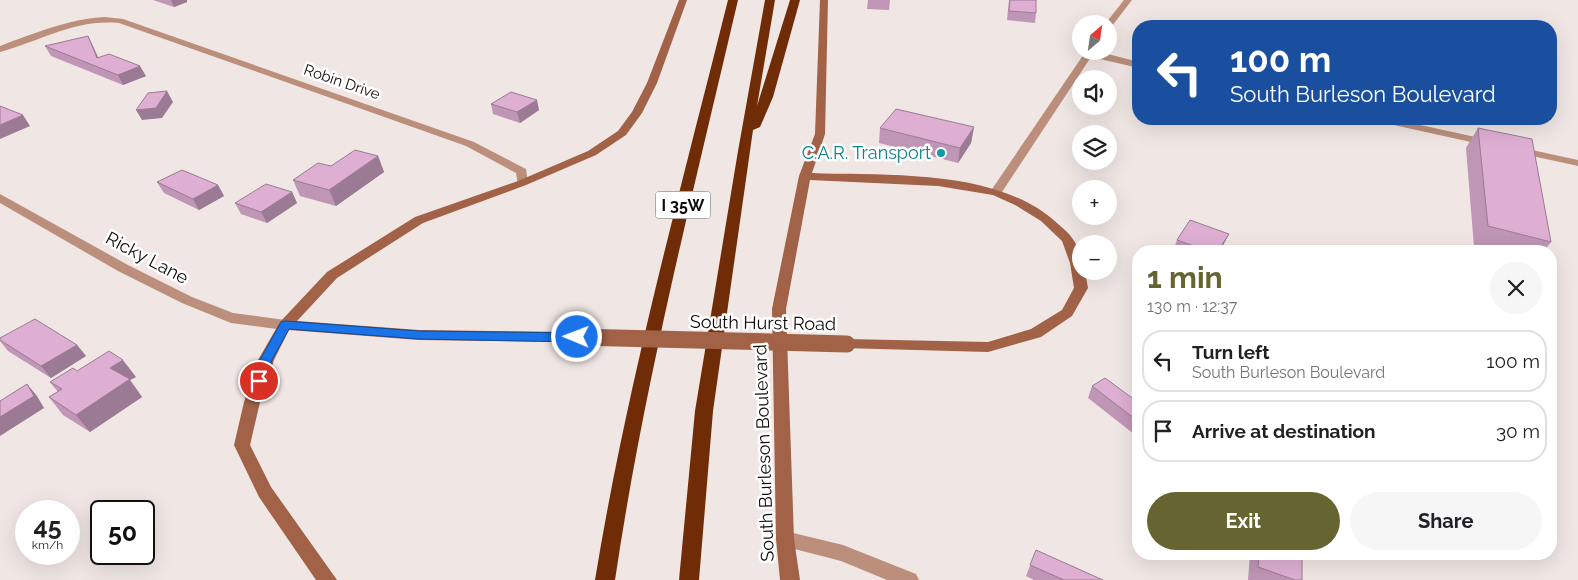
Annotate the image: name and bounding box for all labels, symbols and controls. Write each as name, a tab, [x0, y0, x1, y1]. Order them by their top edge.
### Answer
north arrow	[1072, 15, 1118, 60]
map controls	[1072, 15, 1117, 280]
text: 100 m	[1230, 39, 1331, 80]
icon: left	[1147, 40, 1212, 105]
street label: Robin Drive	[302, 61, 383, 103]
button: sound	[1072, 70, 1117, 115]
text: South Burleson Boulevard	[1230, 81, 1496, 107]
button: layers	[1072, 125, 1117, 170]
place label: C.A.R. Transport	[802, 142, 931, 163]
marker: C.A.R. Transport	[935, 147, 947, 159]
button: +	[1072, 180, 1117, 225]
road number: I 35W	[656, 192, 710, 218]
street label: Ricky Lane	[102, 227, 192, 288]
button: −	[1072, 235, 1117, 280]
text: 1 min	[1147, 260, 1223, 295]
button: close	[1490, 262, 1542, 314]
text: 130 m · 12:37	[1147, 297, 1237, 316]
position arrow	[550, 310, 602, 362]
street label: South Hurst Road	[690, 311, 836, 334]
text: Turn left	[1192, 341, 1269, 363]
street label: South Burleson Boulevard	[749, 344, 778, 562]
icon: left	[1149, 347, 1177, 375]
text: 100 m	[1486, 350, 1540, 372]
pin	[238, 360, 280, 402]
text: South Burleson Boulevard	[1192, 363, 1385, 382]
icon: arrive	[245, 367, 273, 395]
icon: arrive	[1149, 417, 1177, 445]
text: Arrive at destination	[1192, 420, 1376, 442]
text: 30 m	[1496, 420, 1540, 442]
button: Exit	[1147, 492, 1340, 550]
button: Share	[1350, 492, 1542, 550]
speed limit sign: 50	[90, 500, 155, 565]
text: 45	[33, 511, 62, 541]
text: km/h	[32, 538, 63, 552]

